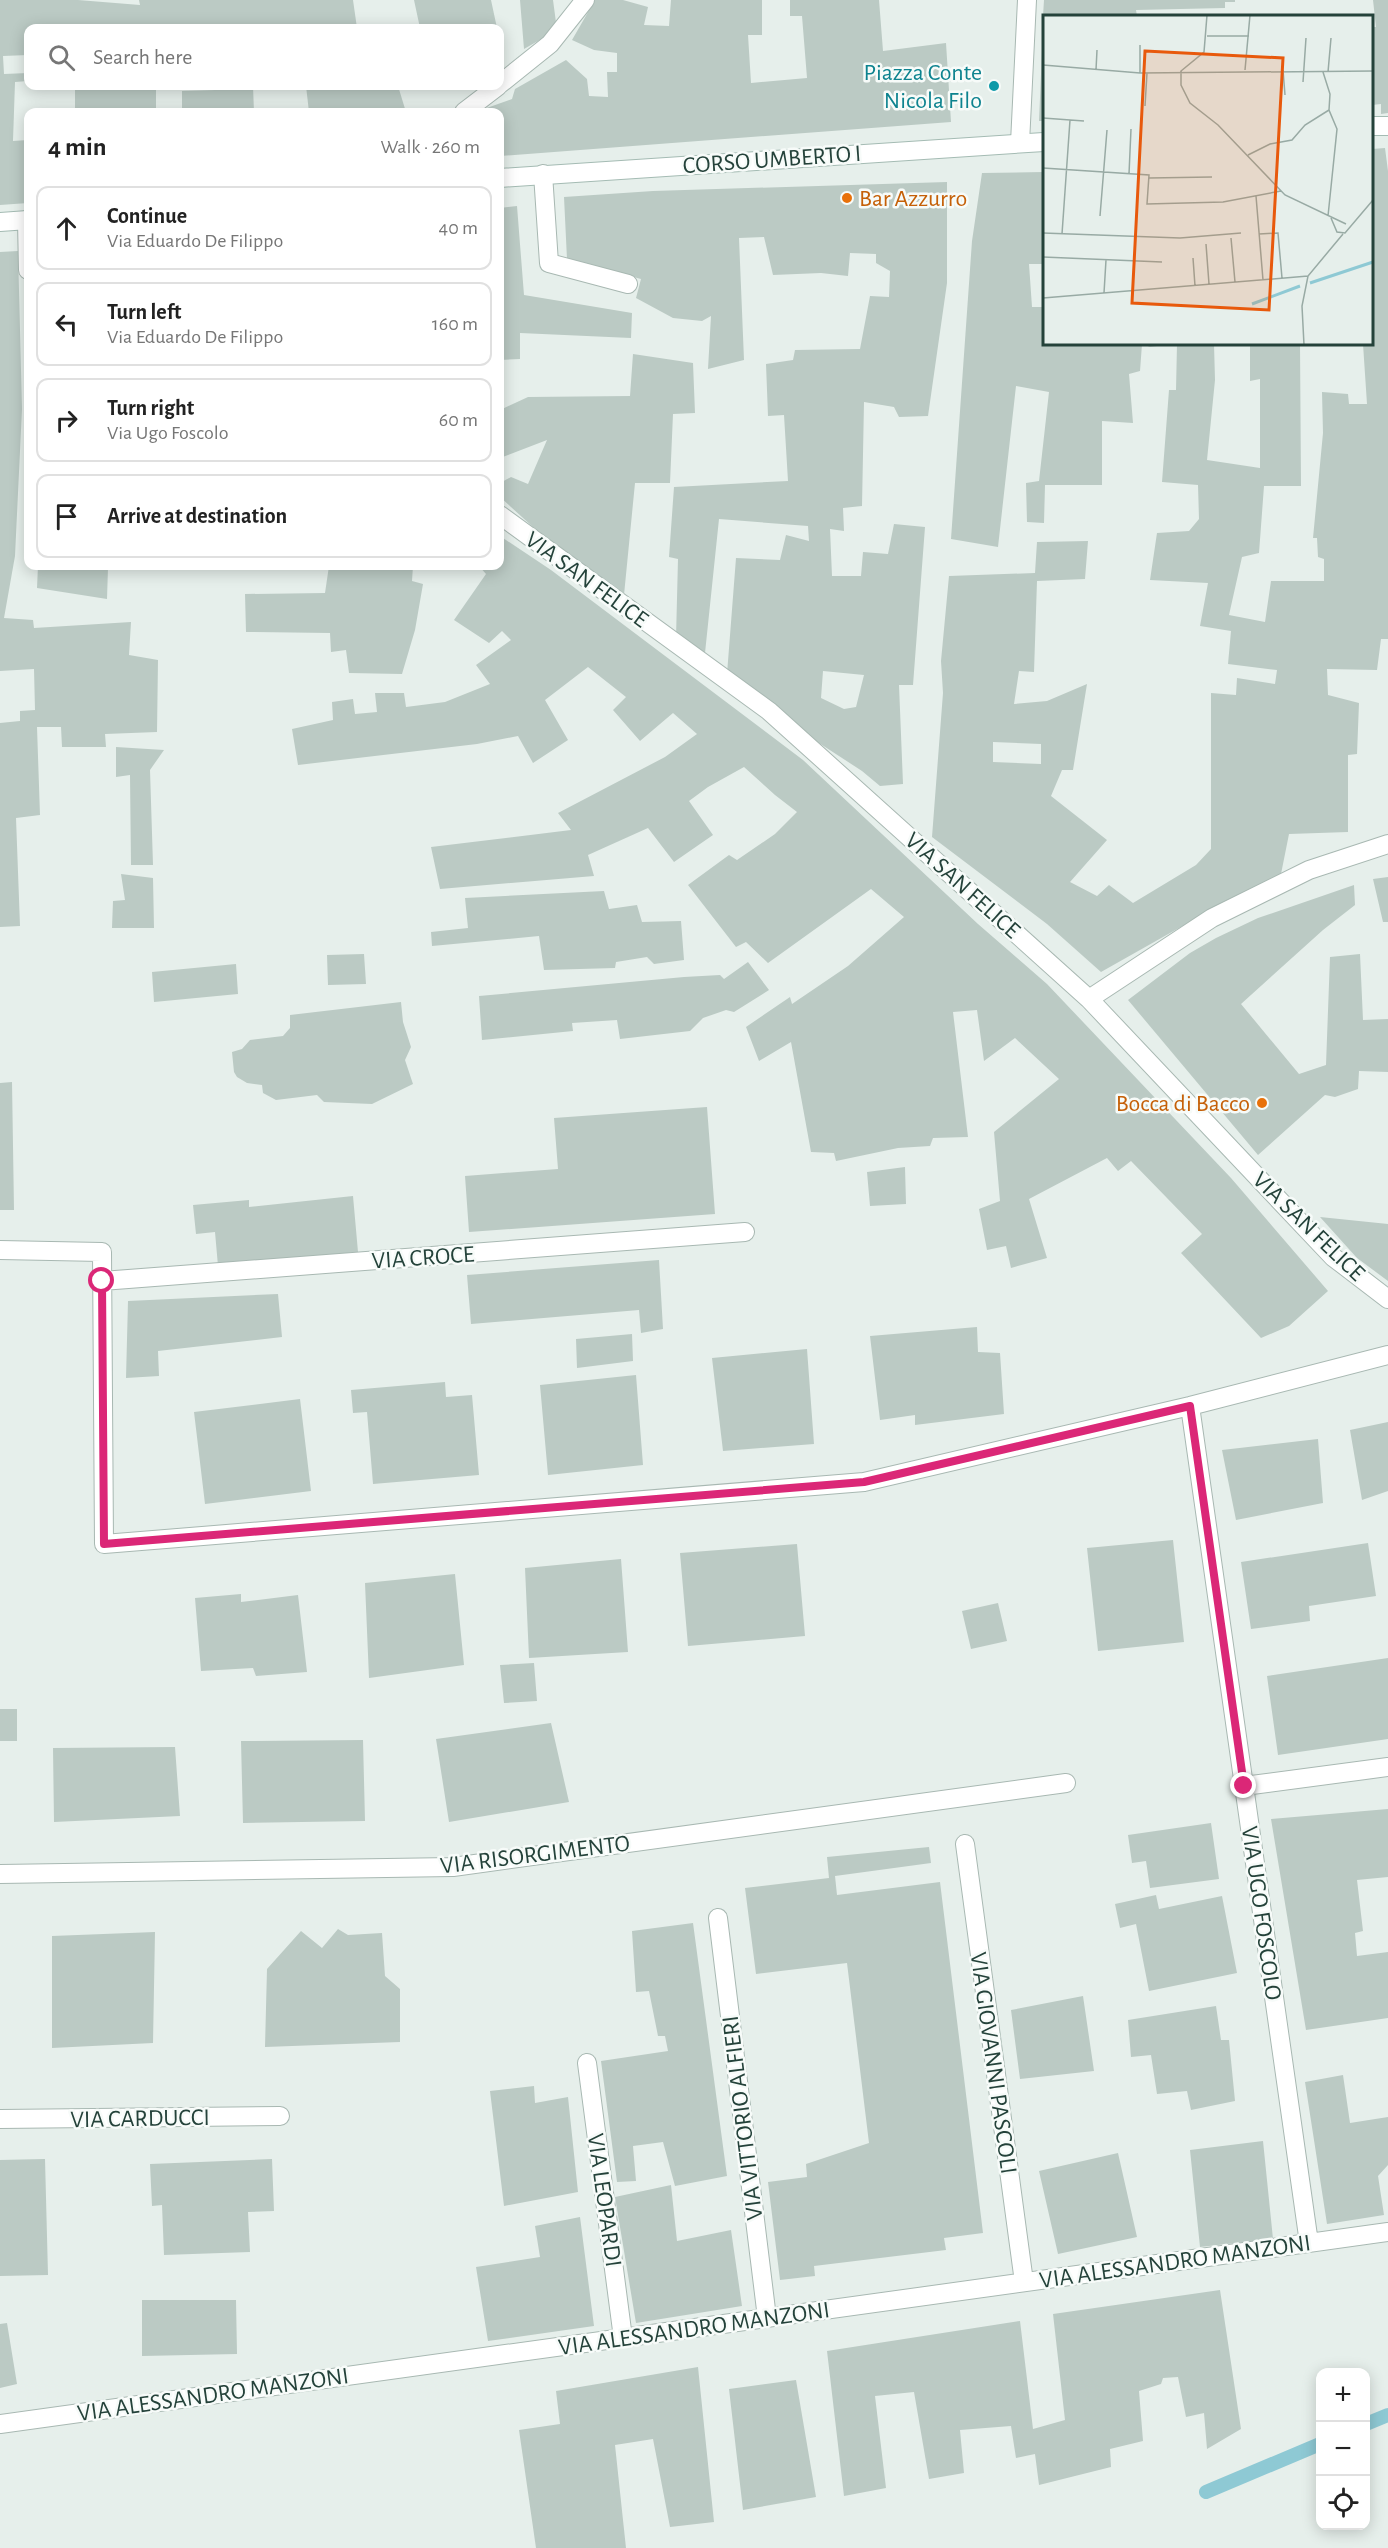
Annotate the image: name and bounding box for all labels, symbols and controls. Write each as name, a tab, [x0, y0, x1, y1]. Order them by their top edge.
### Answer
inset map	[1043, 15, 1373, 345]
search box	[24, 24, 504, 90]
icon: search	[45, 41, 78, 74]
text: Search here	[93, 46, 192, 68]
place label: Piazza Conte Nicola Filo	[863, 61, 982, 113]
marker: Piazza Conte Nicola Filo	[987, 79, 1001, 93]
text: 4 min	[48, 134, 107, 160]
text: Walk · 260 m	[380, 137, 480, 157]
street label: CORSO UMBERTO I	[682, 142, 862, 178]
place label: Bar Azzurro	[859, 187, 967, 211]
marker: Bar Azzurro	[840, 191, 854, 205]
text: Continue	[107, 205, 187, 227]
icon: ahead	[50, 212, 83, 245]
text: 40 m	[439, 218, 478, 238]
text: Via Eduardo De Filippo	[107, 231, 283, 251]
text: Turn left	[107, 301, 181, 323]
icon: left	[50, 308, 83, 341]
text: 160 m	[432, 314, 478, 334]
text: Via Eduardo De Filippo	[107, 327, 283, 347]
text: Turn right	[107, 397, 194, 419]
icon: right	[50, 404, 83, 437]
text: 60 m	[439, 410, 478, 430]
text: Via Ugo Foscolo	[107, 423, 229, 443]
icon: arrive	[50, 500, 83, 533]
text: Arrive at destination	[107, 505, 287, 527]
street label: VIA SAN FELICE	[521, 527, 653, 632]
street label: VIA SAN FELICE	[900, 828, 1025, 944]
place label: Bocca di Bacco	[1116, 1092, 1250, 1116]
marker: Bocca di Bacco	[1255, 1096, 1269, 1110]
street label: VIA SAN FELICE	[1248, 1168, 1369, 1286]
street label: VIA CROCE	[371, 1242, 476, 1274]
route start	[88, 1267, 114, 1293]
route end	[1230, 1772, 1256, 1798]
street label: VIA UGO FOSCOLO	[1237, 1825, 1285, 2002]
street label: VIA RISORGIMENTO	[439, 1831, 631, 1879]
street label: VIA GIOVANNI PASCOLI	[966, 1951, 1020, 2176]
street label: VIA VITTORIO ALFIERI	[719, 2014, 767, 2221]
street label: VIA CARDUCCI	[70, 2106, 210, 2132]
street label: VIA LEOPARDI	[583, 2132, 625, 2268]
street label: VIA ALESSANDRO MANZONI	[1038, 2231, 1312, 2293]
street label: VIA ALESSANDRO MANZONI	[557, 2298, 831, 2360]
street label: VIA ALESSANDRO MANZONI	[76, 2364, 350, 2426]
map controls	[1316, 2368, 1370, 2530]
button: +	[1316, 2368, 1370, 2422]
button: −	[1316, 2422, 1370, 2476]
button: locate	[1316, 2476, 1370, 2530]

